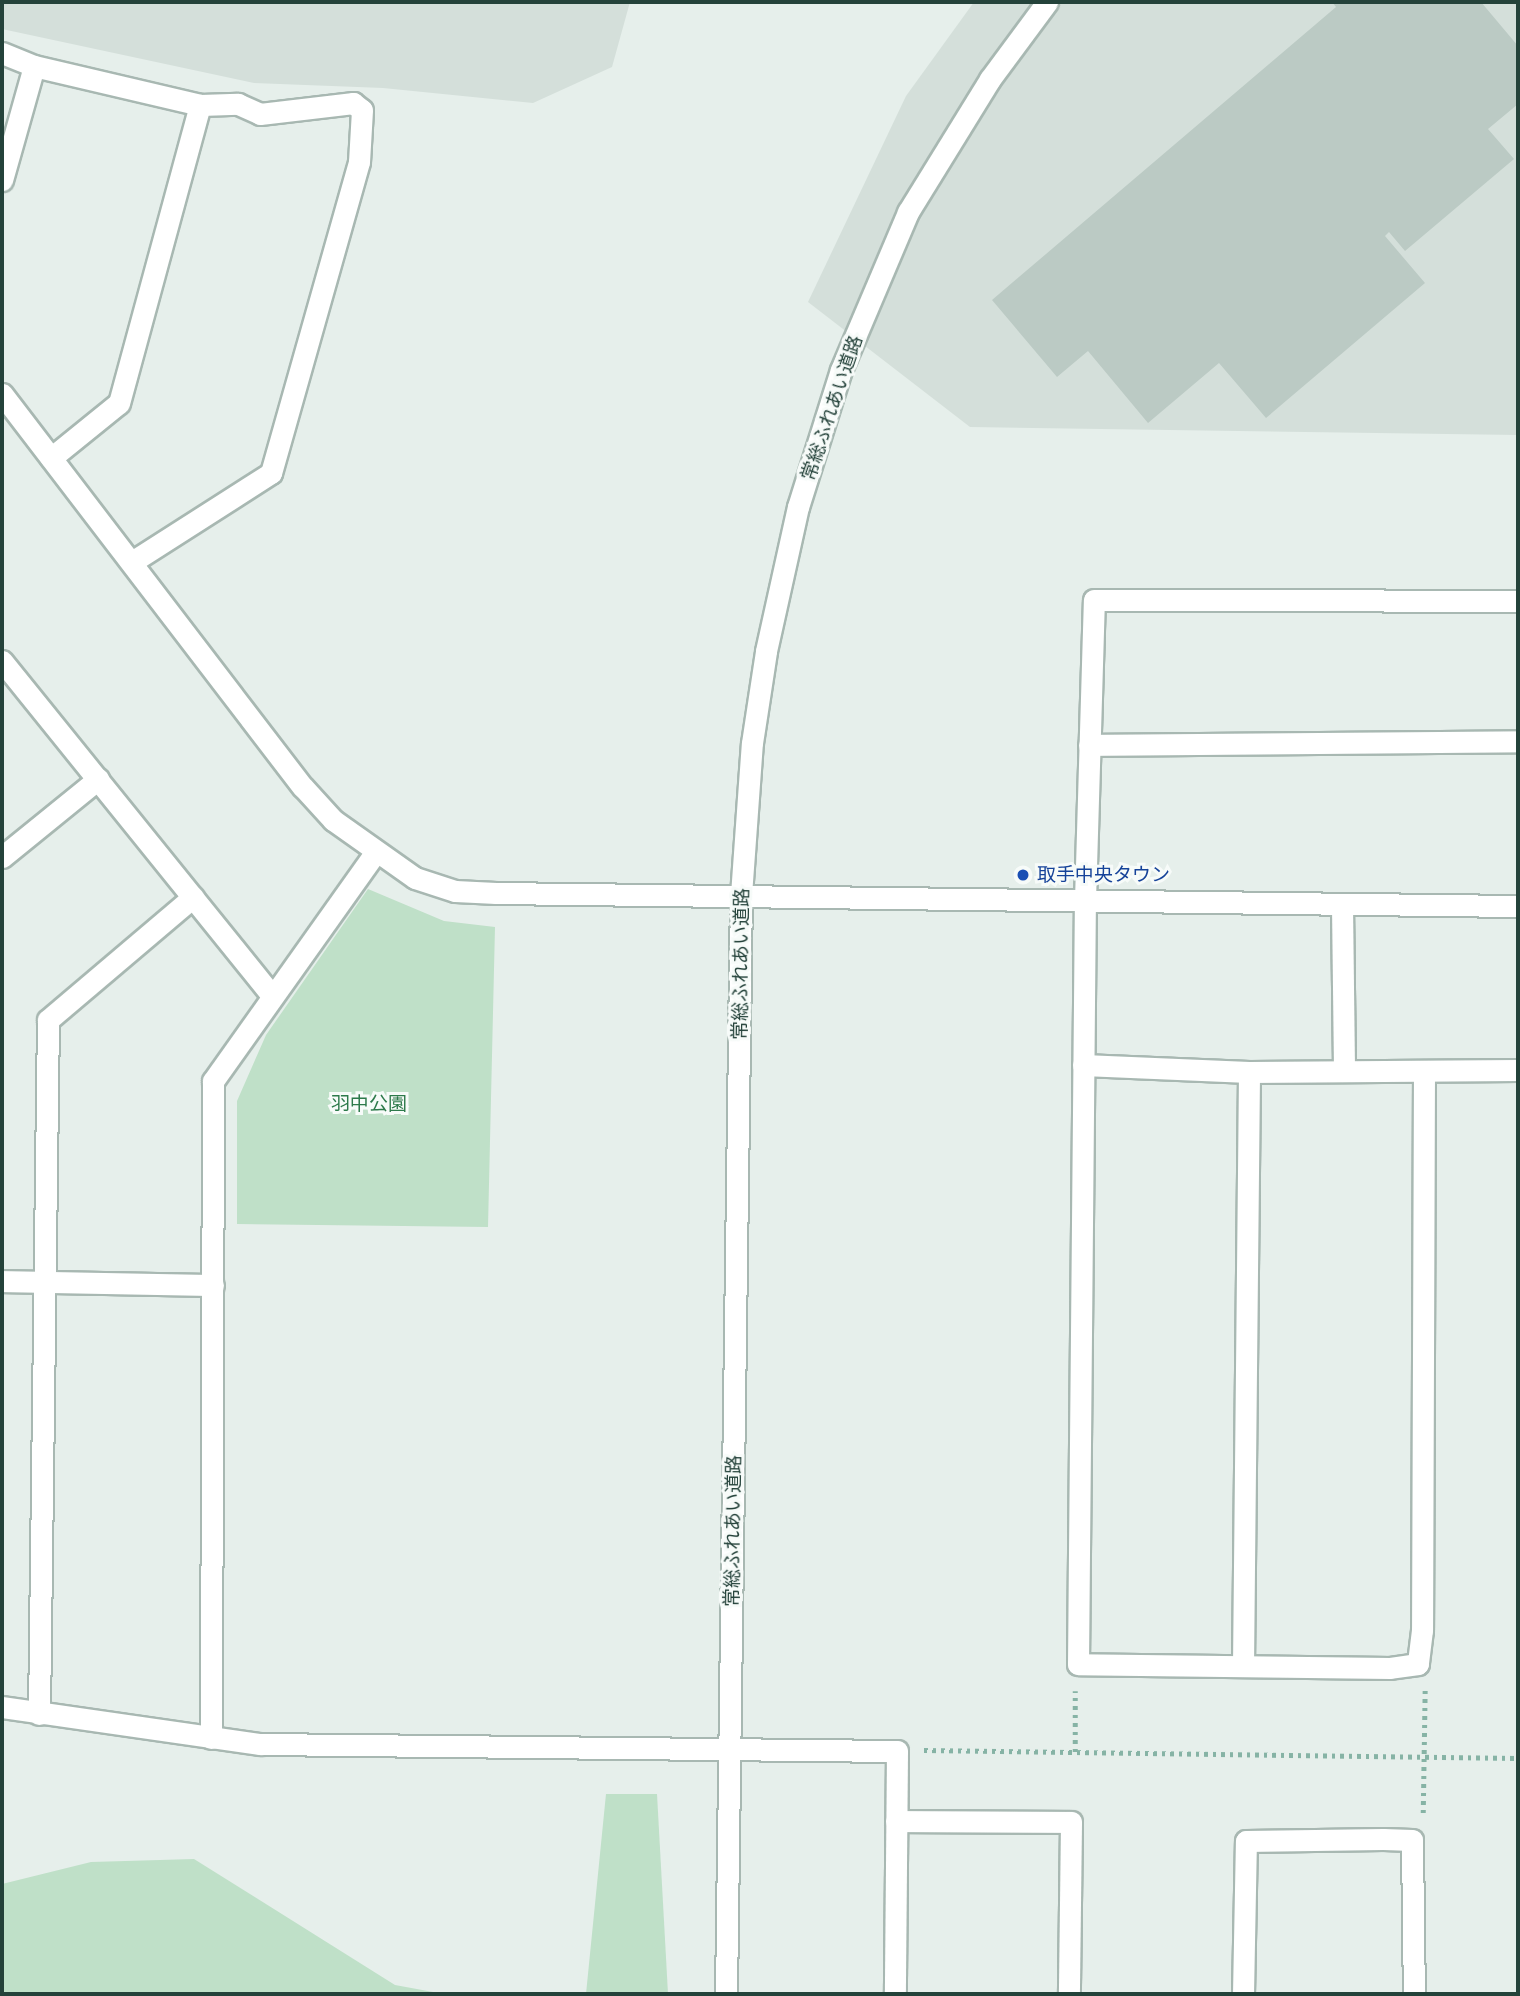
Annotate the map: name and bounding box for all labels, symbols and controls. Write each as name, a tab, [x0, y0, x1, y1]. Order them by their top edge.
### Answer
street label: 常総ふれあい道路	[796, 332, 868, 484]
place label: 取手中央タウン	[1037, 864, 1170, 886]
marker: 取手中央タウン	[1015, 867, 1031, 883]
street label: 常総ふれあい道路	[728, 888, 754, 1040]
park label: 羽中公園	[331, 1093, 407, 1115]
street label: 常総ふれあい道路	[720, 1455, 746, 1607]

